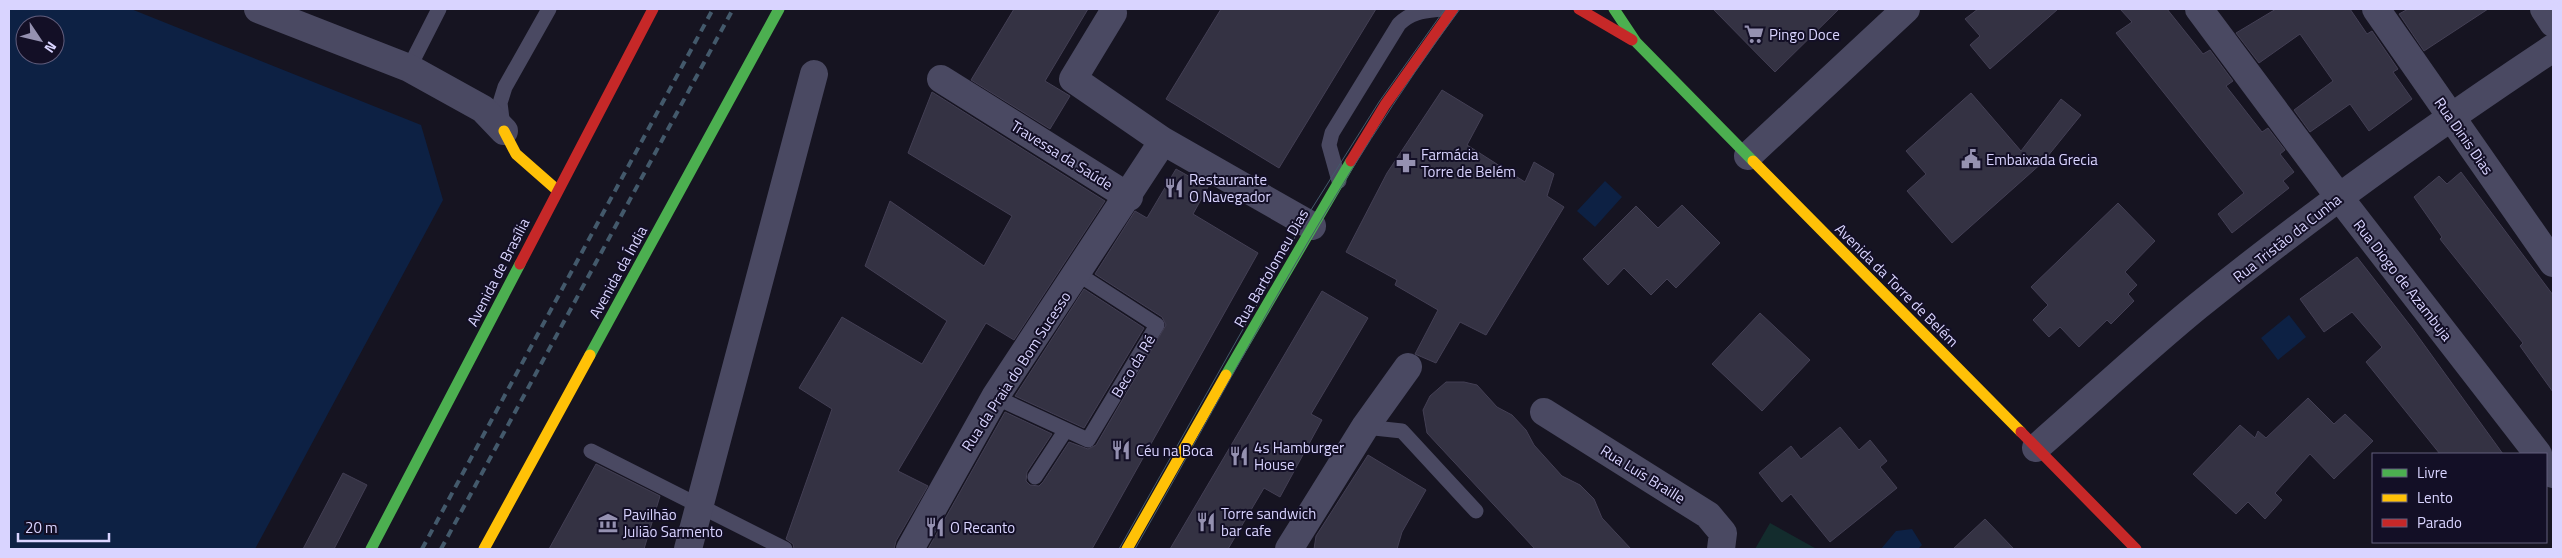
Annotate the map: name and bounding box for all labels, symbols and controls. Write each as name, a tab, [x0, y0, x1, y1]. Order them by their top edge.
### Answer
north arrow	[15, 15, 65, 65]
supermarket icon: Pingo Doce	[1743, 23, 1765, 45]
place label: Pingo Doce	[1769, 23, 1840, 46]
text: N	[40, 38, 62, 58]
street label: Rua Dinis Dias	[2429, 93, 2499, 179]
street label: Travessa da Saúde	[1006, 114, 1118, 196]
place label: Farmácia Torre de Belém	[1421, 143, 1516, 183]
public building icon: Embaixada Grecia	[1960, 148, 1982, 170]
place label: Embaixada Grecia	[1986, 148, 2098, 171]
pharmacy icon: Farmácia Torre de Belém	[1395, 152, 1417, 174]
place label: Restaurante O Navegador	[1189, 168, 1271, 208]
restaurant icon: Restaurante O Navegador	[1163, 177, 1185, 199]
street label: Rua Tristão da Cunha	[2228, 188, 2347, 288]
street label: Rua Bartolomeu Dias	[1228, 205, 1314, 331]
street label: Avenida de Brasília	[461, 213, 535, 330]
street label: Rua Diogo de Azambuja	[2348, 214, 2458, 346]
street label: Avenida da Torre de Belém	[1830, 218, 1964, 352]
street label: Avenida da Índia	[583, 221, 653, 322]
street label: Rua da Praia do Bom Sucesso	[956, 286, 1076, 456]
street label: Beco da Ré	[1105, 330, 1161, 402]
place label: 4s Hamburger House	[1254, 436, 1344, 476]
restaurant icon: Céu na Boca	[1110, 439, 1132, 461]
place label: Céu na Boca	[1136, 439, 1213, 462]
street label: Rua Luís Braille	[1596, 439, 1690, 509]
restaurant icon: 4s Hamburger House	[1228, 445, 1250, 467]
legend	[2372, 453, 2547, 543]
text: Livre	[2417, 461, 2447, 484]
text: Lento	[2417, 486, 2453, 509]
place label: Torre sandwich bar cafe	[1221, 502, 1316, 542]
place label: Pavilhão Julião Sarmento	[623, 503, 723, 543]
scale bar	[18, 510, 109, 542]
restaurant icon: Torre sandwich bar cafe	[1195, 511, 1217, 533]
text: Parado	[2417, 511, 2462, 534]
museum icon: Pavilhão Julião Sarmento	[597, 512, 619, 534]
text: 20 m	[25, 516, 58, 539]
restaurant icon: O Recanto	[924, 516, 946, 538]
place label: O Recanto	[950, 516, 1015, 539]

